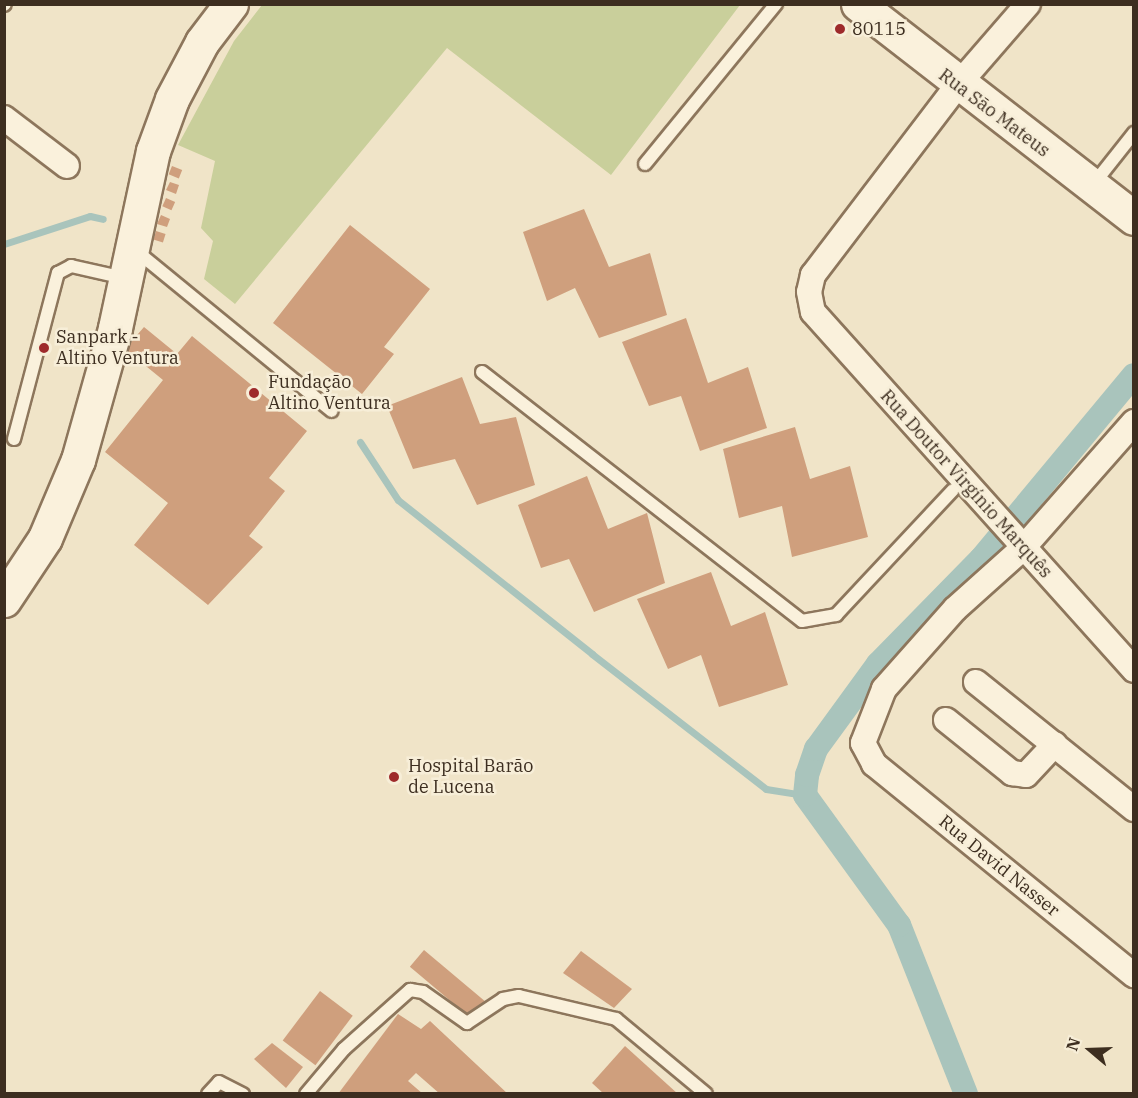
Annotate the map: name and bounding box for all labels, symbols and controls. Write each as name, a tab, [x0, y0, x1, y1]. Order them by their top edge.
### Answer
place label: 80115	[852, 18, 906, 40]
marker: 80115	[833, 22, 847, 36]
street label: Rua São Mateus	[934, 64, 1054, 162]
place label: Sanpark - Altino Ventura	[56, 327, 179, 370]
marker: Sanpark - Altino Ventura	[37, 341, 51, 355]
place label: Fundação Altino Ventura	[268, 372, 391, 415]
marker: Fundação Altino Ventura	[245, 384, 263, 402]
street label: Rua Doutor Virgínio Marquês	[876, 385, 1056, 583]
place label: Hospital Barão de Lucena	[408, 756, 533, 798]
marker: Hospital Barão de Lucena	[385, 768, 403, 786]
street label: Rua David Nasser	[934, 811, 1064, 921]
north arrow	[1060, 1020, 1120, 1080]
text: N	[1061, 1035, 1084, 1053]

